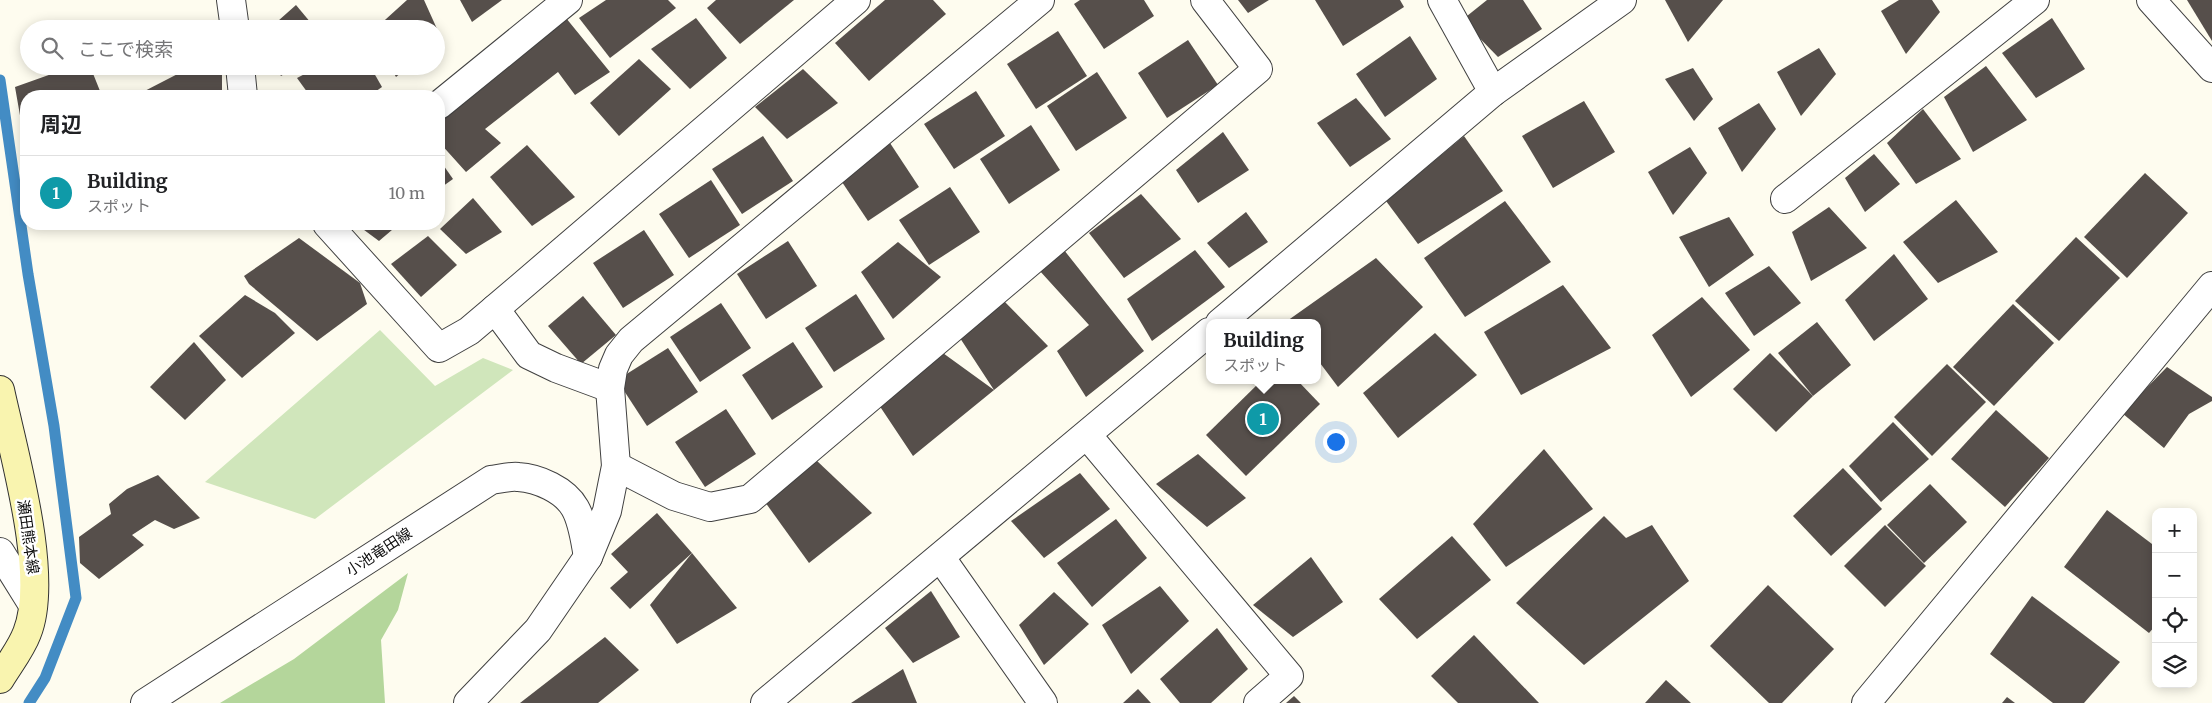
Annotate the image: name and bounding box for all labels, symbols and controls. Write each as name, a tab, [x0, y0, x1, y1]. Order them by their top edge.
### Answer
search box	[20, 20, 445, 75]
icon: search	[38, 34, 66, 62]
text: ここで検索	[78, 37, 173, 61]
text: 周辺	[40, 111, 82, 138]
text: Building	[87, 169, 168, 193]
text: 1	[52, 183, 60, 203]
text: 10 m	[388, 183, 425, 203]
text: スポット	[87, 196, 151, 216]
popup	[1206, 319, 1321, 384]
text: Building	[1223, 328, 1304, 352]
text: スポット	[1223, 355, 1287, 375]
pin: 1	[1247, 400, 1279, 438]
your location	[1323, 429, 1349, 455]
street label: 瀬田熊本線	[14, 498, 43, 575]
map controls	[2152, 508, 2197, 688]
button: +	[2152, 508, 2197, 553]
street label: 小池竜田線	[342, 523, 415, 580]
button: −	[2152, 553, 2197, 598]
button: locate	[2152, 598, 2197, 643]
button: layers	[2152, 643, 2197, 688]

